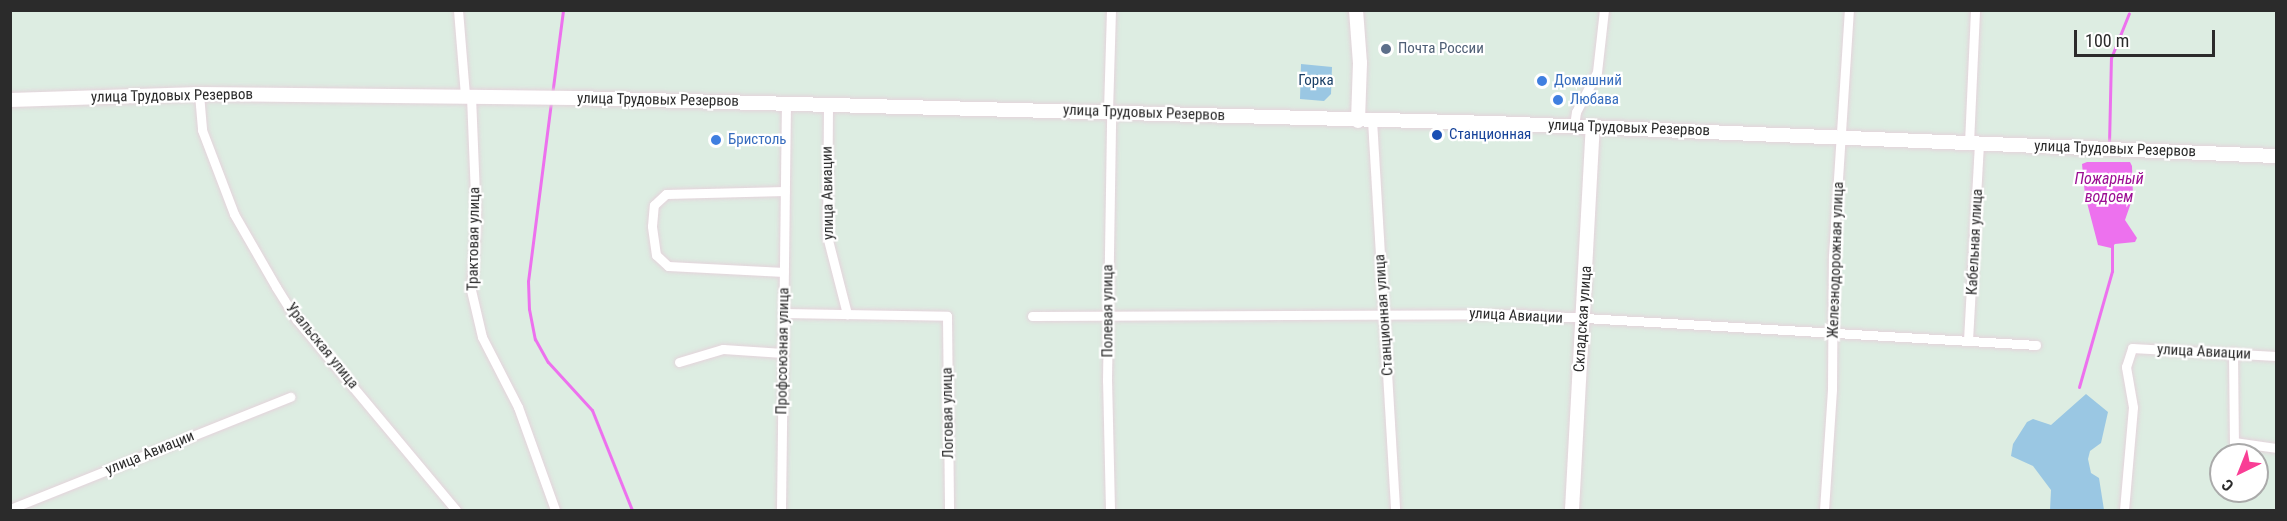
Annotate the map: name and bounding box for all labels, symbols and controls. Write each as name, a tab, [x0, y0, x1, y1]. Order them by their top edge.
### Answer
scale bar	[2077, 18, 2218, 56]
text: 100 m	[2085, 30, 2129, 51]
place label: Почта России	[1398, 40, 1484, 58]
marker: Почта России	[1379, 42, 1393, 56]
park label: Горка	[1298, 72, 1334, 90]
place label: Домашний	[1554, 72, 1622, 90]
marker: Домашний	[1535, 74, 1549, 88]
street label: улица Трудовых Резервов	[91, 86, 253, 106]
street label: улица Трудовых Резервов	[577, 90, 739, 110]
place label: Любава	[1570, 91, 1619, 109]
marker: Любава	[1551, 93, 1565, 107]
street label: улица Трудовых Резервов	[1063, 101, 1225, 125]
street label: улица Трудовых Резервов	[1548, 116, 1710, 140]
place label: Станционная	[1449, 126, 1531, 144]
marker: Станционная	[1430, 128, 1444, 142]
place label: Бристоль	[728, 131, 787, 149]
marker: Бристоль	[709, 133, 723, 147]
street label: улица Трудовых Резервов	[2034, 137, 2196, 161]
street label: улица Авиации	[818, 146, 838, 240]
water label: Пожарный водоем	[2074, 169, 2144, 207]
street label: Железнодорожная улица	[1824, 181, 1848, 339]
street label: Трактовая улица	[464, 187, 484, 291]
street label: Кабельная улица	[1963, 188, 1987, 296]
street label: Станционная улица	[1371, 254, 1397, 376]
street label: Полевая улица	[1099, 264, 1117, 358]
street label: Складская улица	[1570, 265, 1596, 373]
street label: Профсоюзная улица	[773, 287, 793, 415]
street label: Уральская улица	[282, 299, 362, 393]
street label: улица Авиации	[1469, 305, 1563, 327]
street label: улица Авиации	[2157, 341, 2251, 363]
street label: Логовая улица	[938, 367, 958, 459]
street label: улица Авиации	[103, 427, 197, 479]
north arrow	[2209, 443, 2269, 503]
text: С	[2218, 475, 2238, 495]

